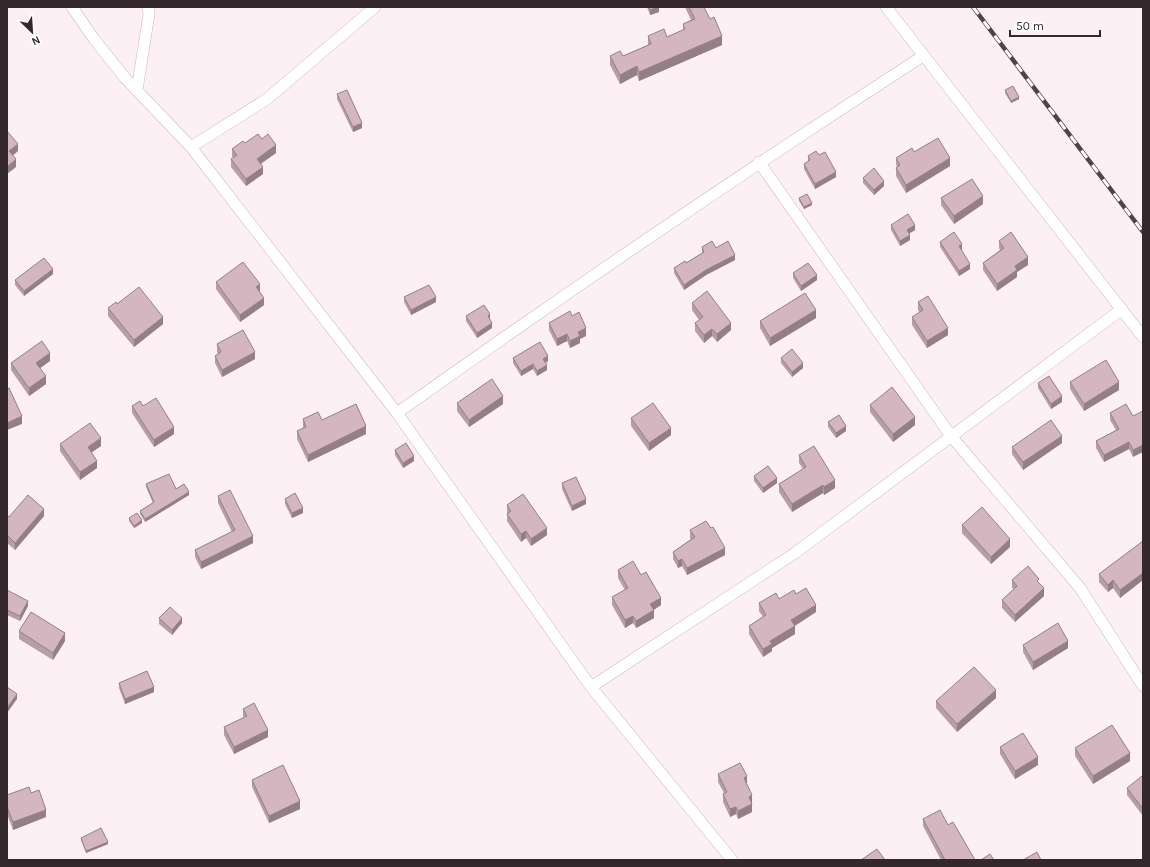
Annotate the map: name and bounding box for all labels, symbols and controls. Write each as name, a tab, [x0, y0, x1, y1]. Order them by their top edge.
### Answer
north arrow	[12, 12, 52, 52]
scale bar	[1010, 12, 1100, 38]
text: 50 m	[1016, 19, 1044, 33]
text: N	[30, 33, 42, 48]

